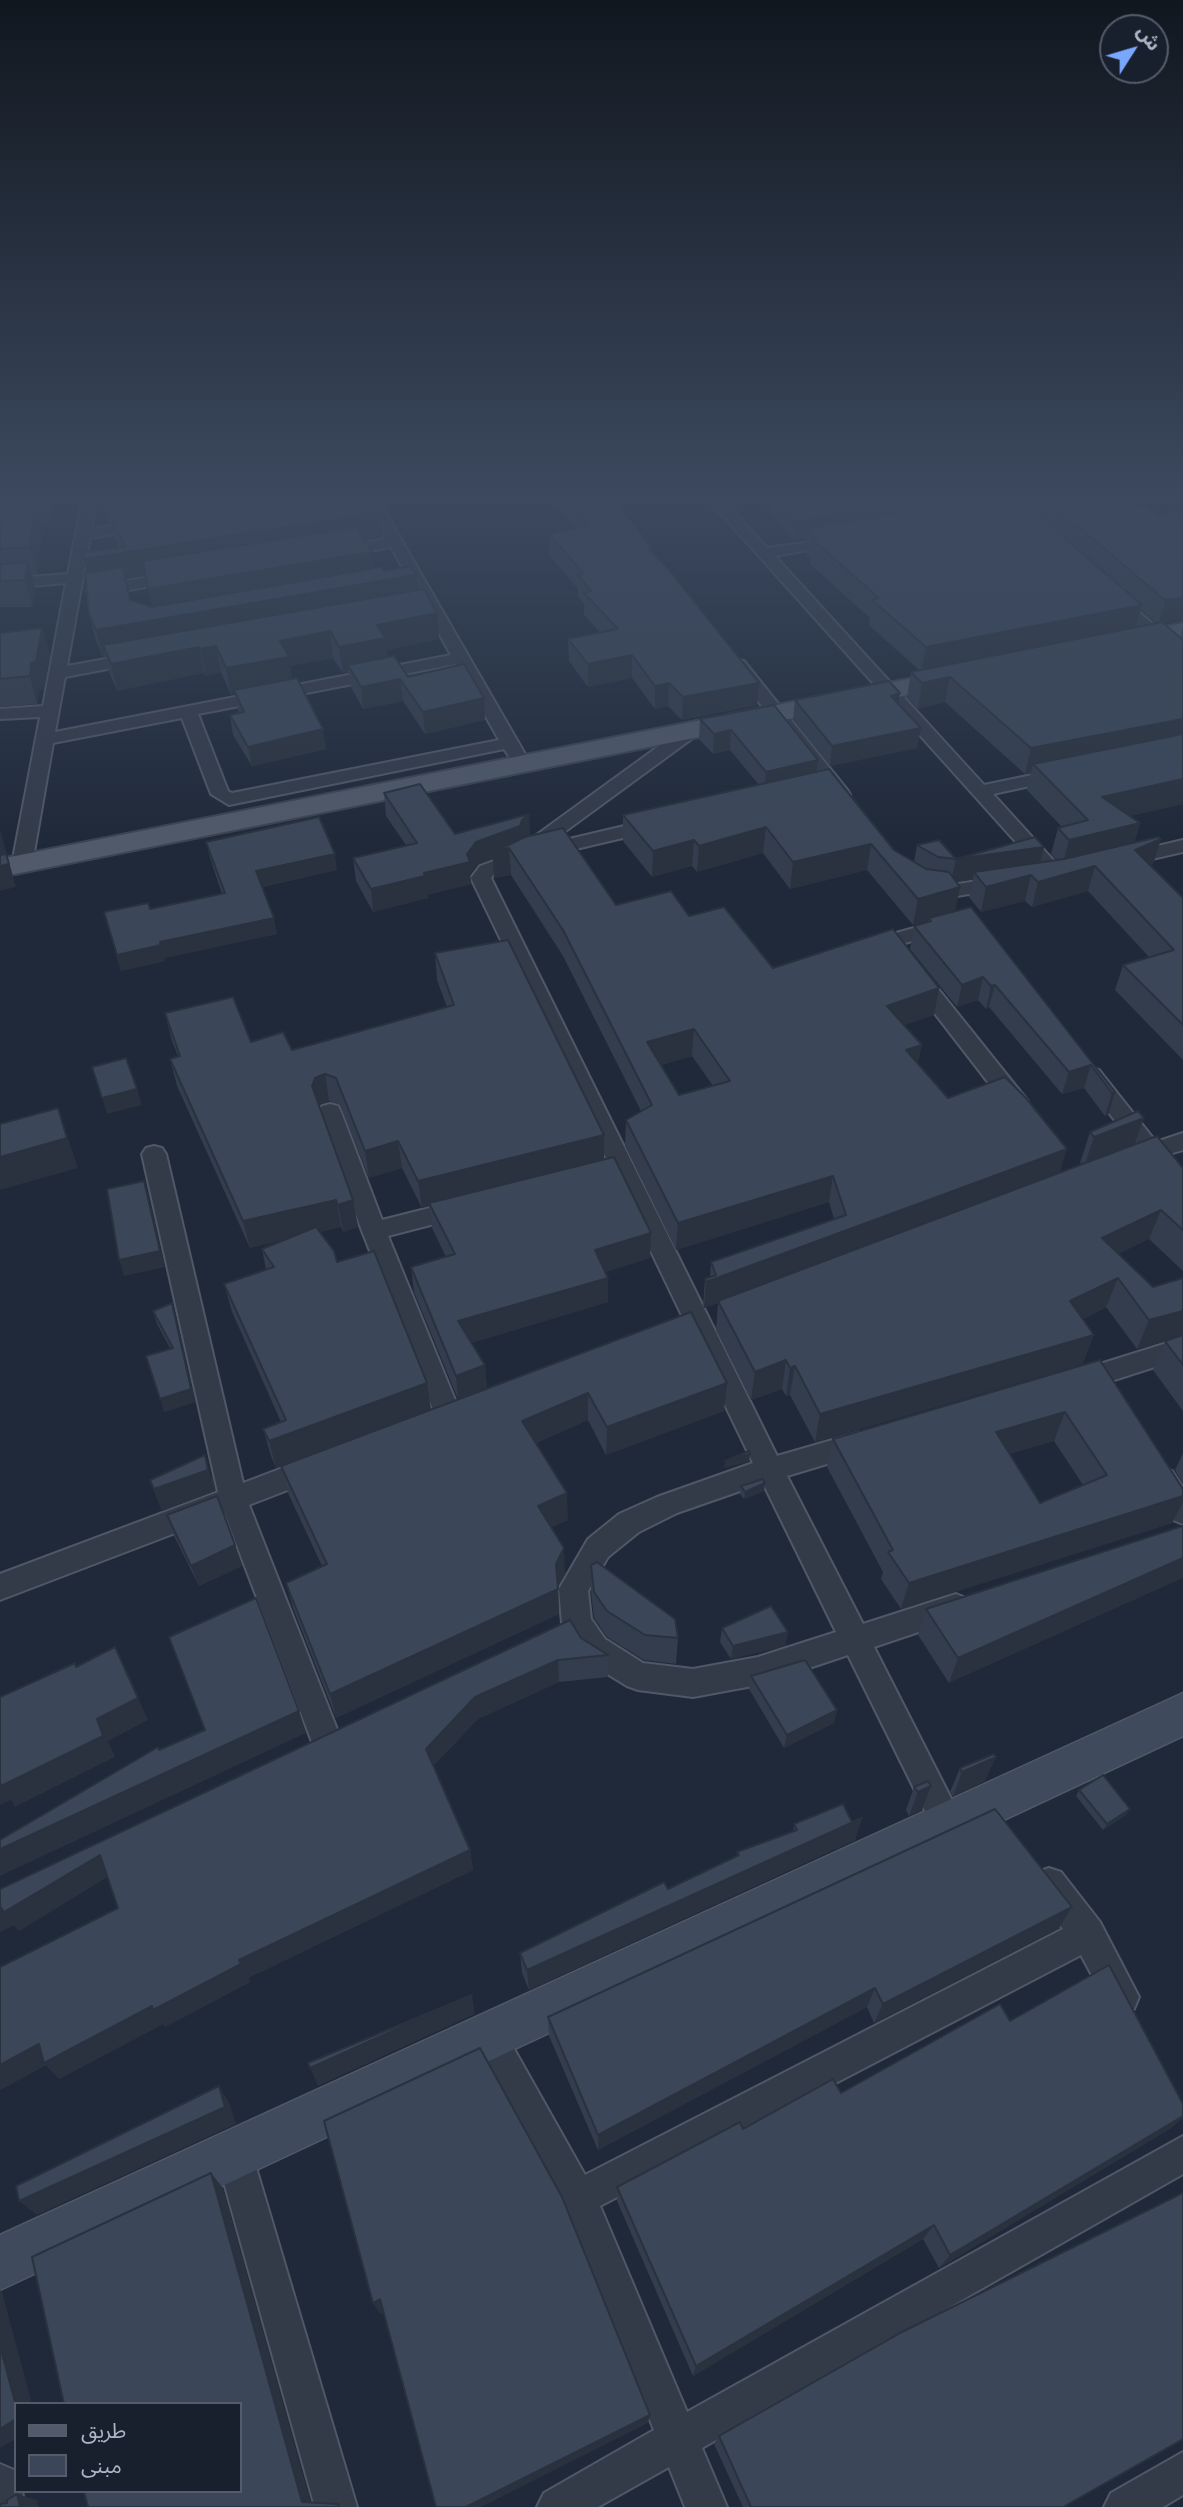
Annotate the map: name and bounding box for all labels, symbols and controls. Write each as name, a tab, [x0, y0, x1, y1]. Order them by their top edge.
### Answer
north arrow	[1099, 14, 1169, 84]
text: ش	[1133, 20, 1167, 55]
legend	[14, 2402, 242, 2493]
text: طريق	[81, 2417, 126, 2442]
text: مبنى	[81, 2452, 122, 2477]

